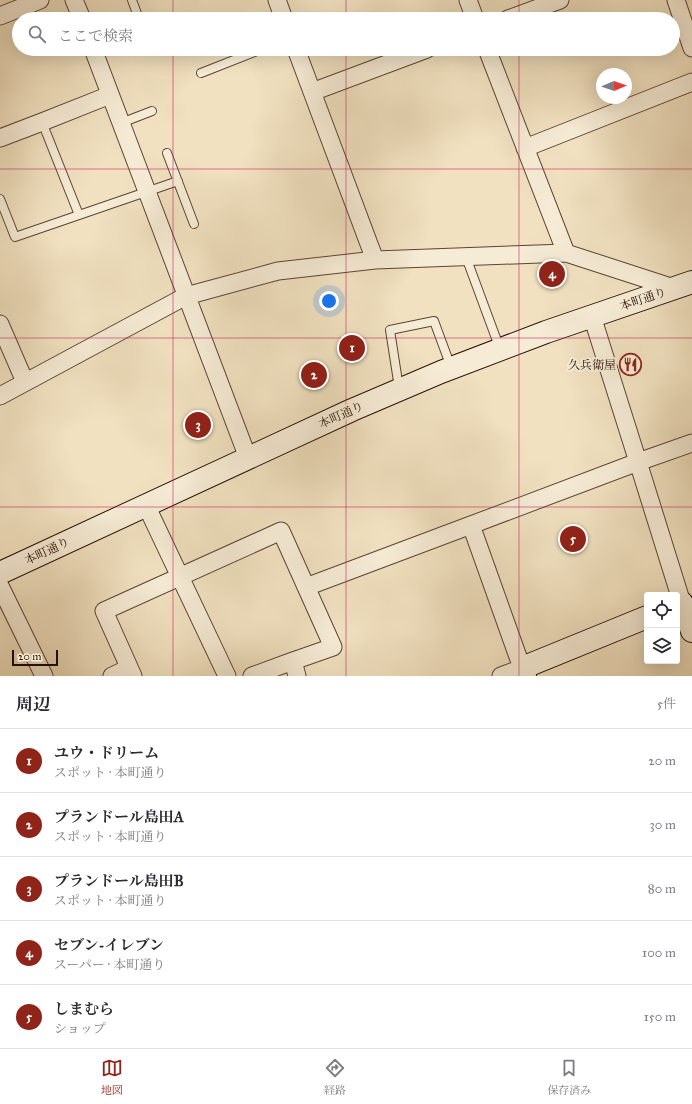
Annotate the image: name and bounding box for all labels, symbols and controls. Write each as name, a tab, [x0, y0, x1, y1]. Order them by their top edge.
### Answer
search box	[12, 12, 680, 56]
icon: search	[26, 23, 48, 45]
text: ここで検索	[58, 27, 133, 45]
north arrow	[596, 68, 632, 104]
pin: 4	[539, 259, 565, 289]
street label: 本町通り	[618, 285, 668, 313]
your location	[319, 291, 339, 311]
pin: 1	[339, 333, 365, 363]
restaurant icon: 久兵衛屋	[618, 352, 644, 378]
place label: 久兵衛屋	[568, 358, 616, 372]
pin: 2	[301, 360, 327, 390]
street label: 本町通り	[316, 399, 366, 431]
pin: 3	[185, 410, 211, 440]
pin: 5	[560, 524, 586, 554]
street label: 本町通り	[22, 535, 72, 567]
map controls	[644, 592, 680, 664]
button: locate	[644, 592, 680, 628]
button: layers	[644, 628, 680, 664]
scale bar	[12, 648, 58, 667]
text: 20 m	[18, 650, 41, 663]
text: 周辺	[16, 694, 50, 715]
text: 5件	[657, 696, 676, 712]
text: ユウ・ドリーム	[54, 744, 159, 762]
text: 1	[26, 753, 32, 769]
text: 20 m	[648, 753, 676, 769]
text: スポット · 本町通り	[54, 765, 166, 781]
text: プランドール島田A	[54, 808, 184, 826]
text: 2	[26, 817, 32, 833]
text: 30 m	[650, 817, 676, 833]
text: スポット · 本町通り	[54, 829, 166, 845]
text: プランドール島田B	[54, 872, 184, 890]
text: 3	[26, 881, 32, 897]
text: 80 m	[648, 881, 676, 897]
text: スポット · 本町通り	[54, 893, 166, 909]
text: セブン-イレブン	[54, 936, 164, 954]
text: 4	[25, 945, 33, 961]
text: 100 m	[642, 945, 676, 961]
text: スーパー · 本町通り	[54, 957, 165, 973]
text: しまむら	[54, 1000, 114, 1018]
text: 5	[26, 1009, 32, 1025]
text: 150 m	[644, 1009, 676, 1025]
text: ショップ	[54, 1021, 106, 1037]
tab: 地図	[101, 1057, 123, 1097]
tab: 経路	[324, 1057, 346, 1097]
tab: 保存済み	[547, 1057, 591, 1097]

